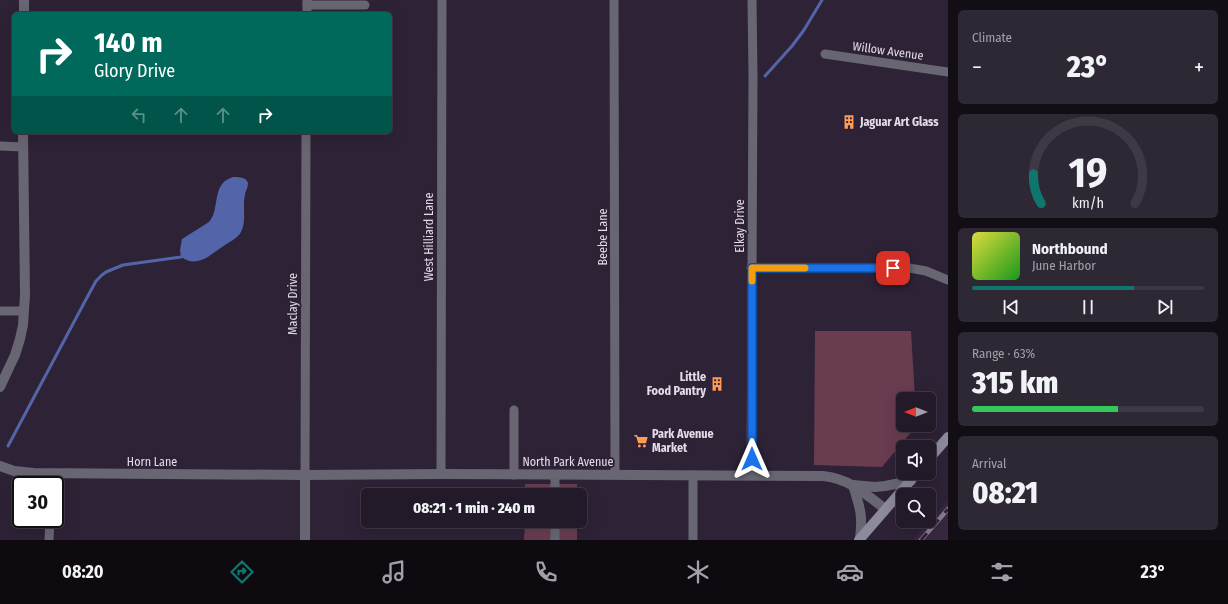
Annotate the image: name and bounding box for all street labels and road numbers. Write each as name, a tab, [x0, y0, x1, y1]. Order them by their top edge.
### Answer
street label: Willow Avenue	[852, 39, 924, 63]
street label: West Hilliard Lane	[422, 193, 436, 281]
street label: Elkay Drive	[733, 199, 747, 253]
street label: Beebe Lane	[596, 208, 610, 265]
street label: Maclay Drive	[286, 273, 300, 335]
street label: Horn Lane	[127, 455, 177, 469]
street label: North Park Avenue	[522, 455, 614, 469]

